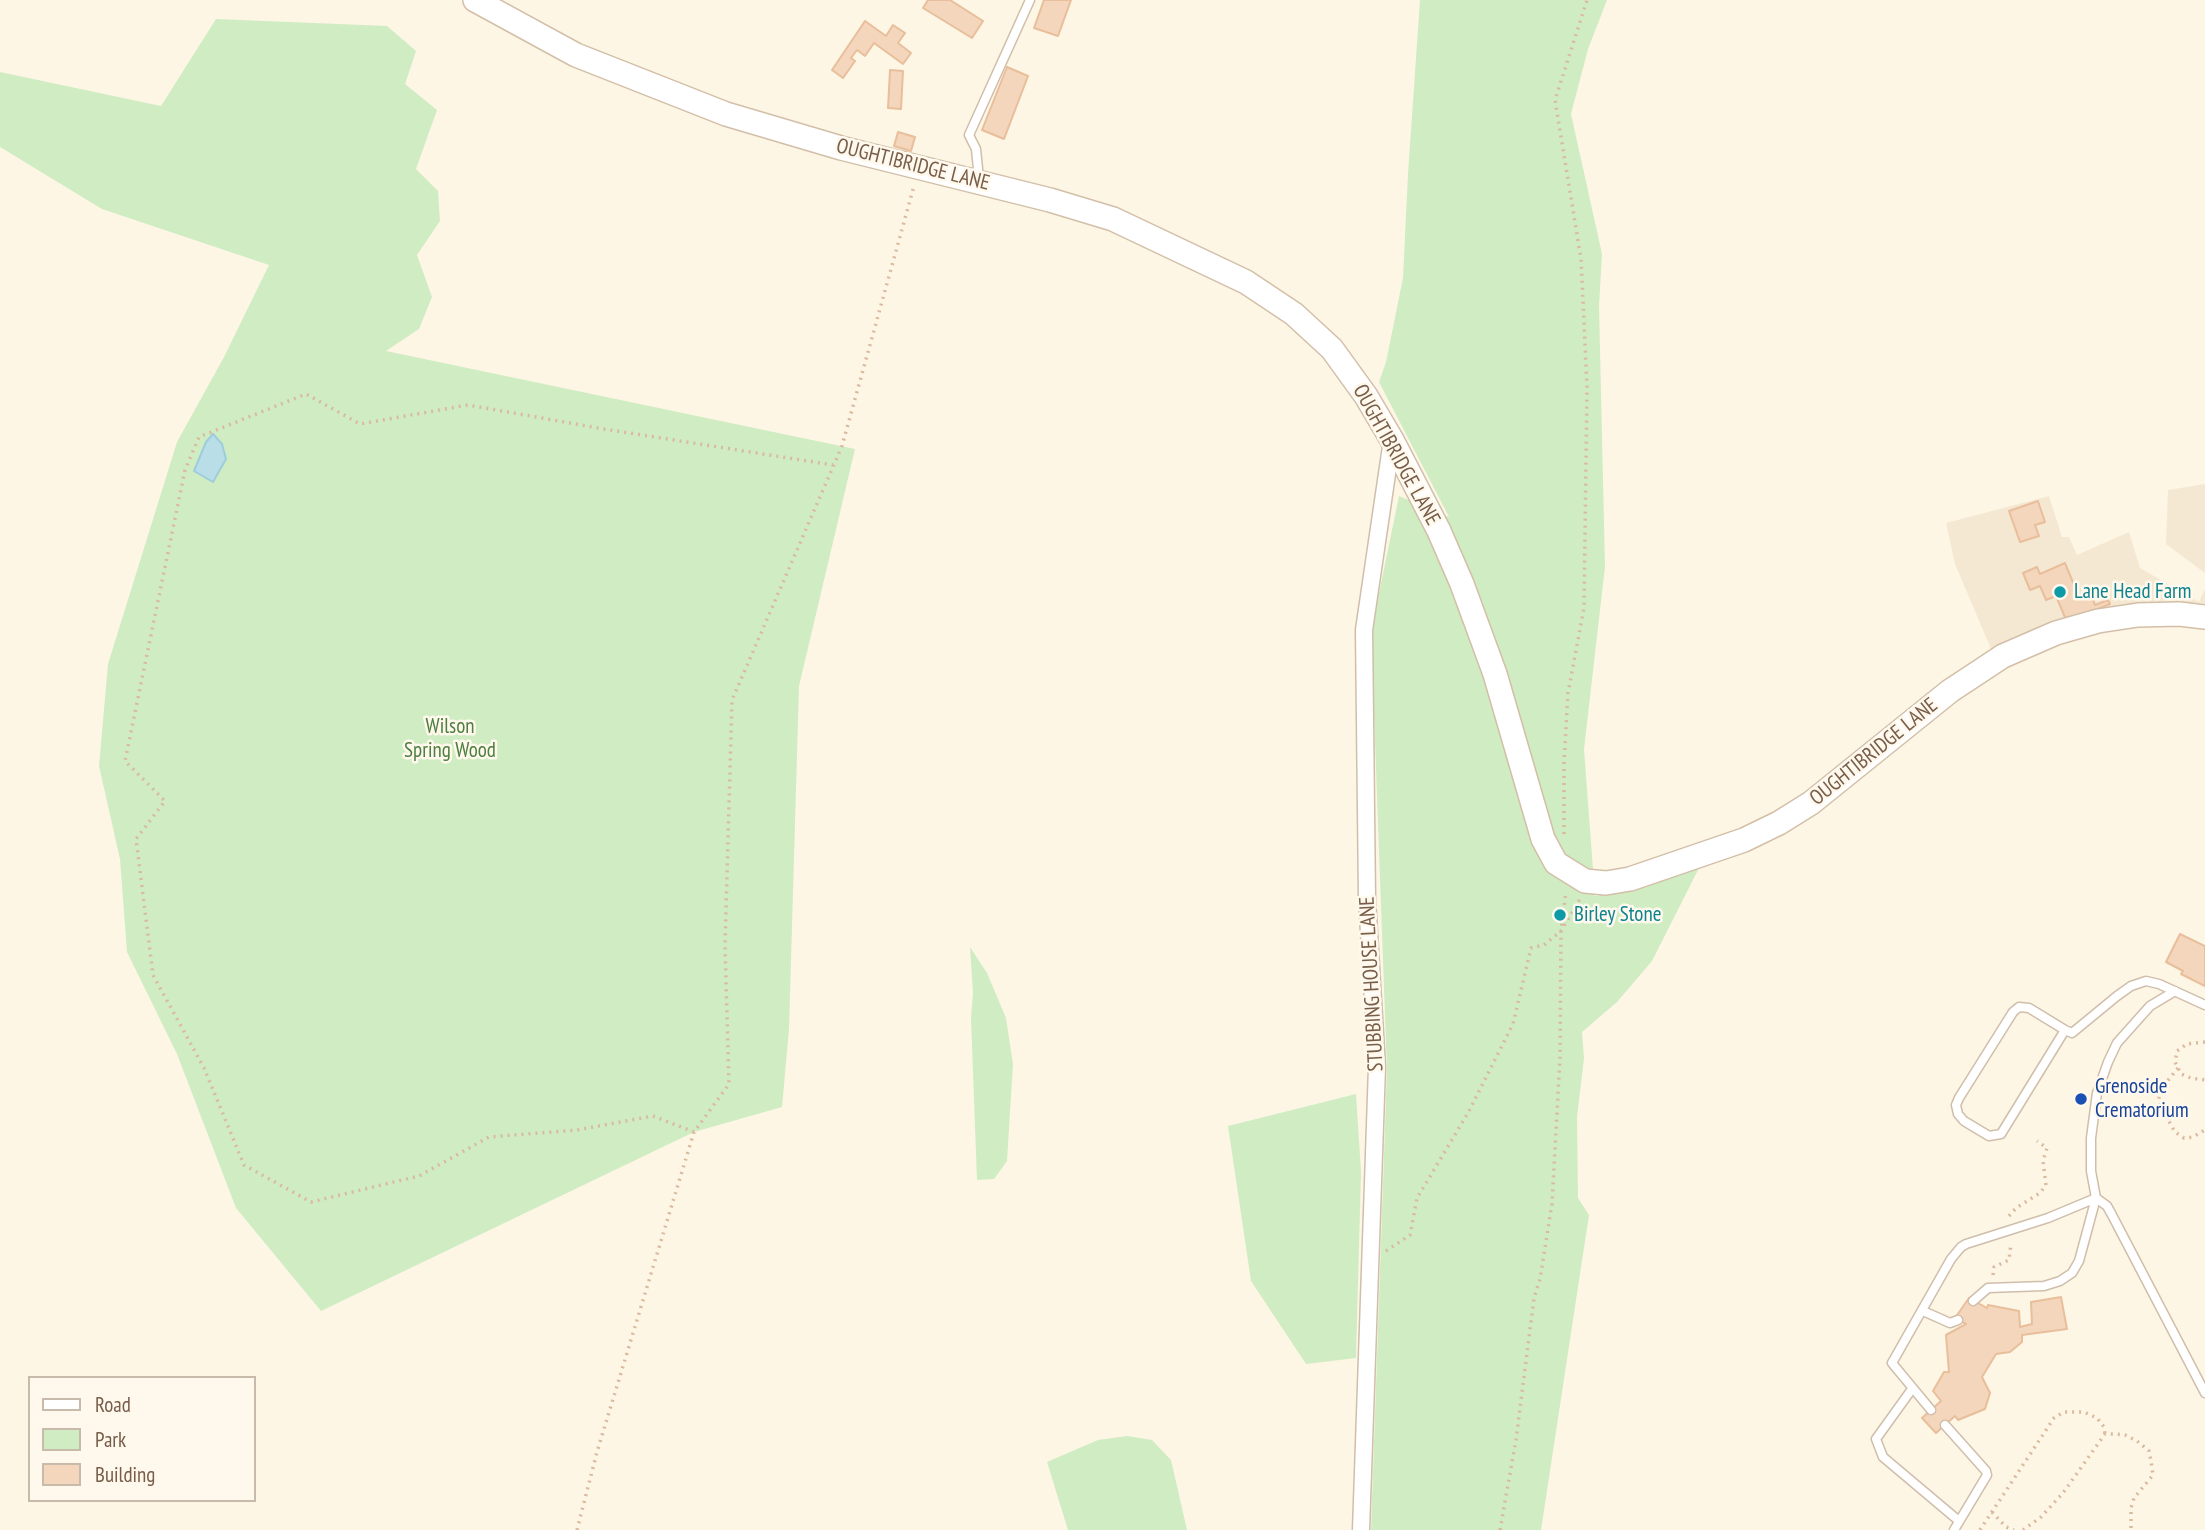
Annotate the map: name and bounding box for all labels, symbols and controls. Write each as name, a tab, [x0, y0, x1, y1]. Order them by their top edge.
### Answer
street label: OUGHTIBRIDGE LANE	[834, 134, 992, 196]
street label: OUGHTIBRIDGE LANE	[1347, 380, 1445, 530]
place label: Lane Head Farm	[2074, 579, 2192, 605]
marker: Lane Head Farm	[2052, 584, 2068, 600]
street label: OUGHTIBRIDGE LANE	[1805, 693, 1943, 811]
park label: Wilson Spring Wood	[404, 714, 496, 764]
street label: STUBBING HOUSE LANE	[1355, 896, 1389, 1072]
place label: Birley Stone	[1574, 902, 1661, 928]
marker: Birley Stone	[1552, 907, 1568, 923]
place label: Grenoside Crematorium	[2095, 1074, 2189, 1124]
marker: Grenoside Crematorium	[2073, 1091, 2089, 1107]
legend	[28, 1376, 256, 1502]
text: Road	[95, 1391, 131, 1418]
text: Park	[95, 1426, 126, 1453]
text: Building	[95, 1461, 155, 1488]

